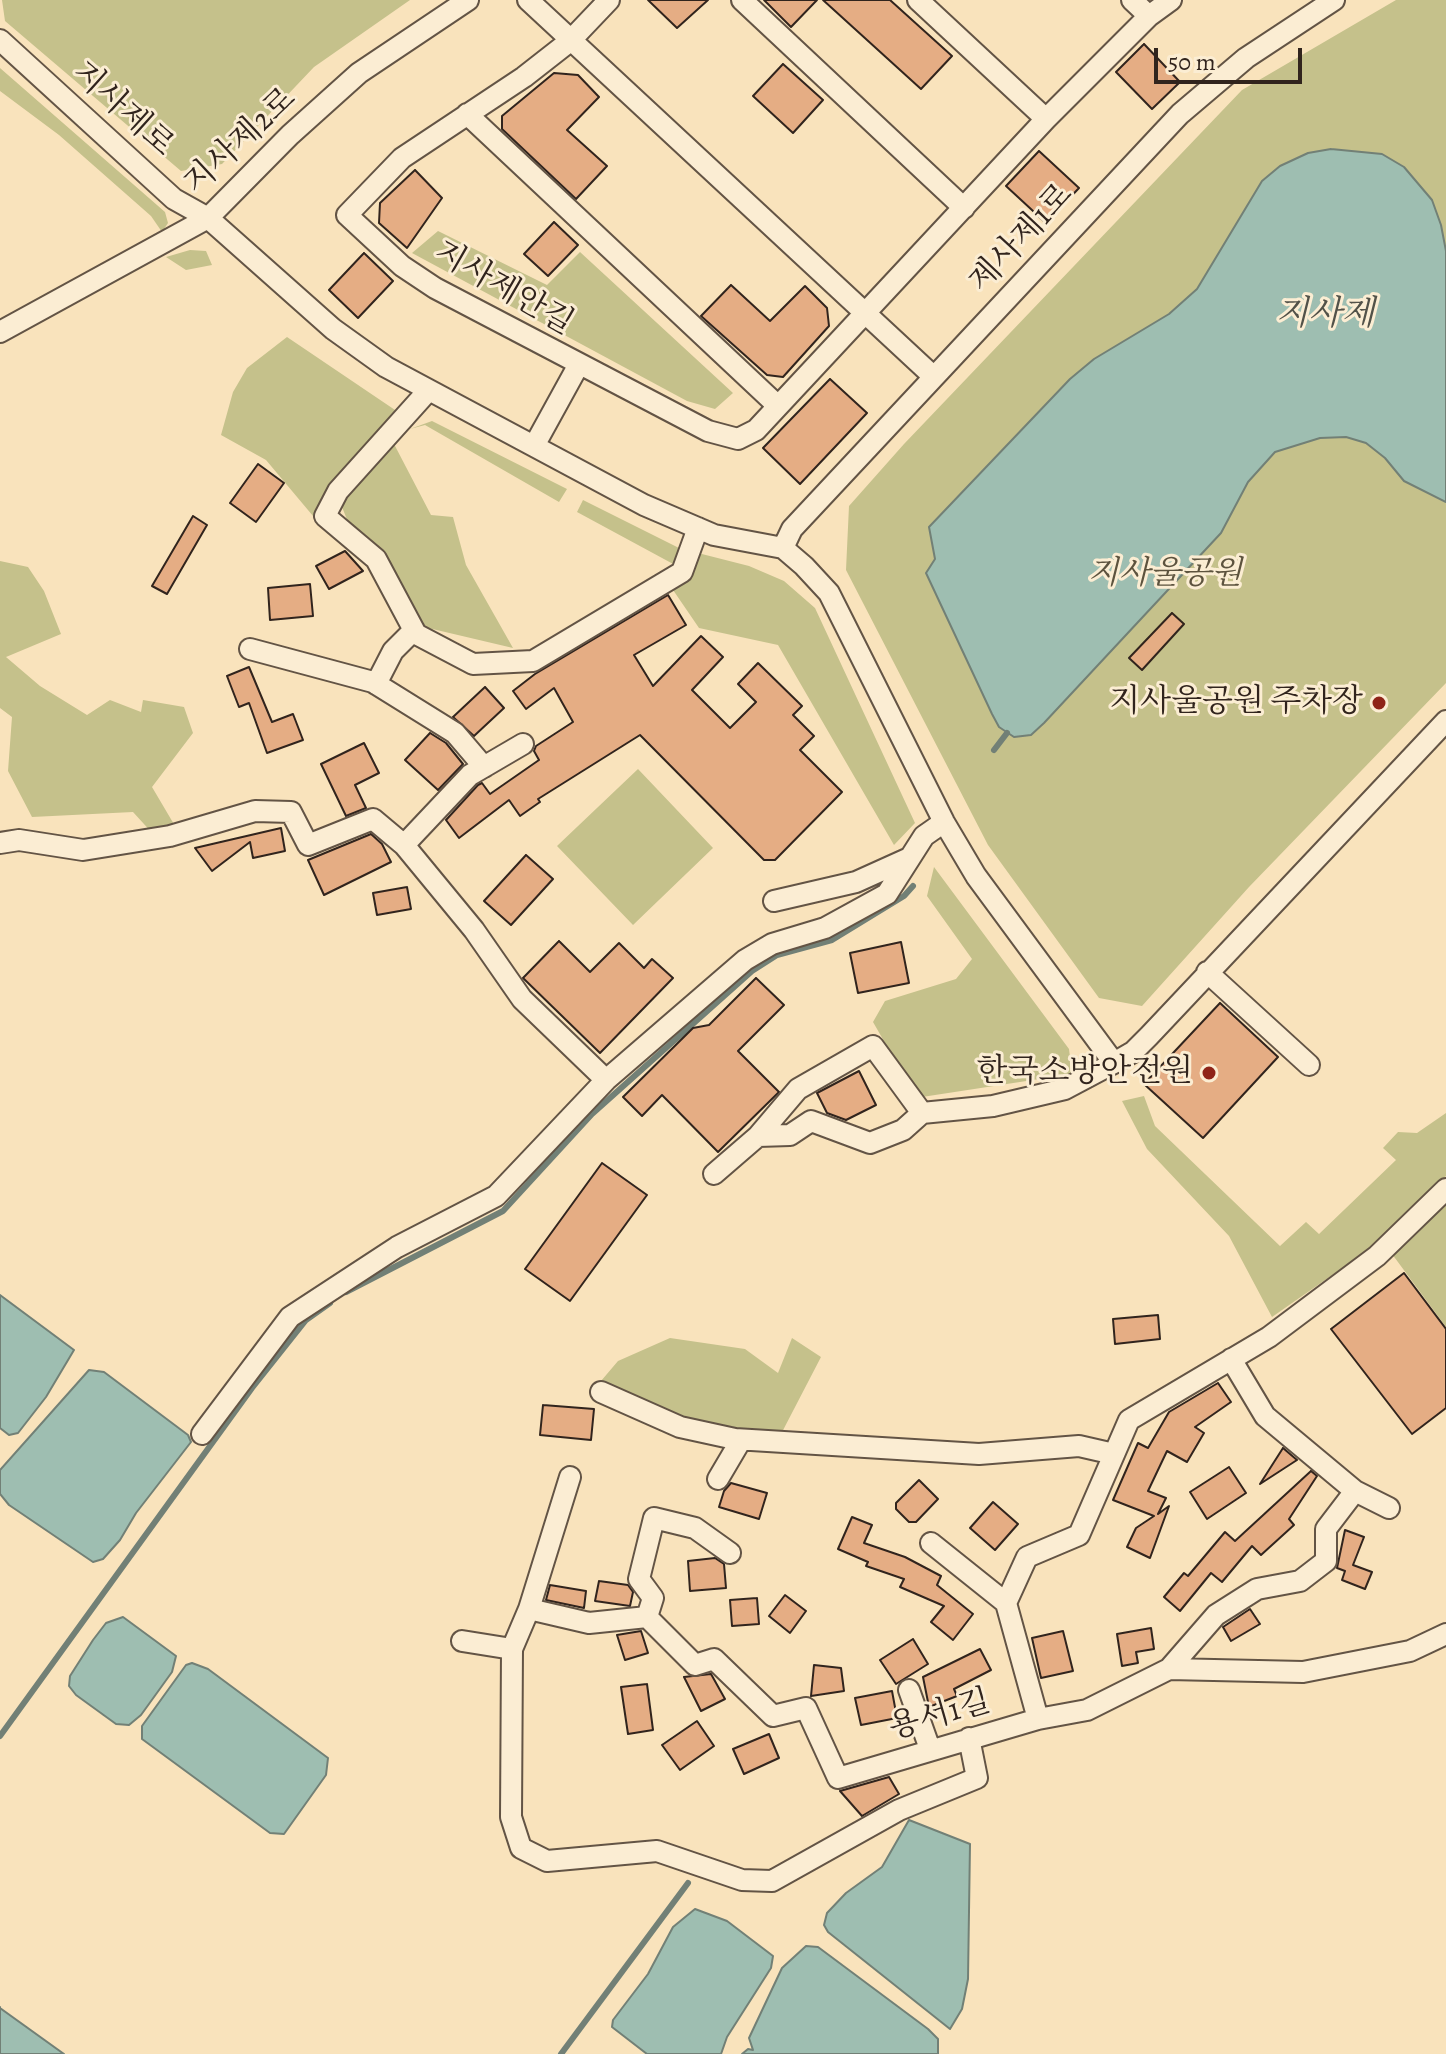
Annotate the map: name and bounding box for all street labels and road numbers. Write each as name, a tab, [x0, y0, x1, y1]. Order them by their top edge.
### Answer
street label: 지사제로	[63, 54, 181, 166]
street label: 지사제2로	[177, 81, 305, 203]
street label: 제사제1로	[962, 177, 1082, 301]
street label: 지사제안길	[426, 234, 580, 344]
street label: 용서1길	[885, 1683, 995, 1749]

